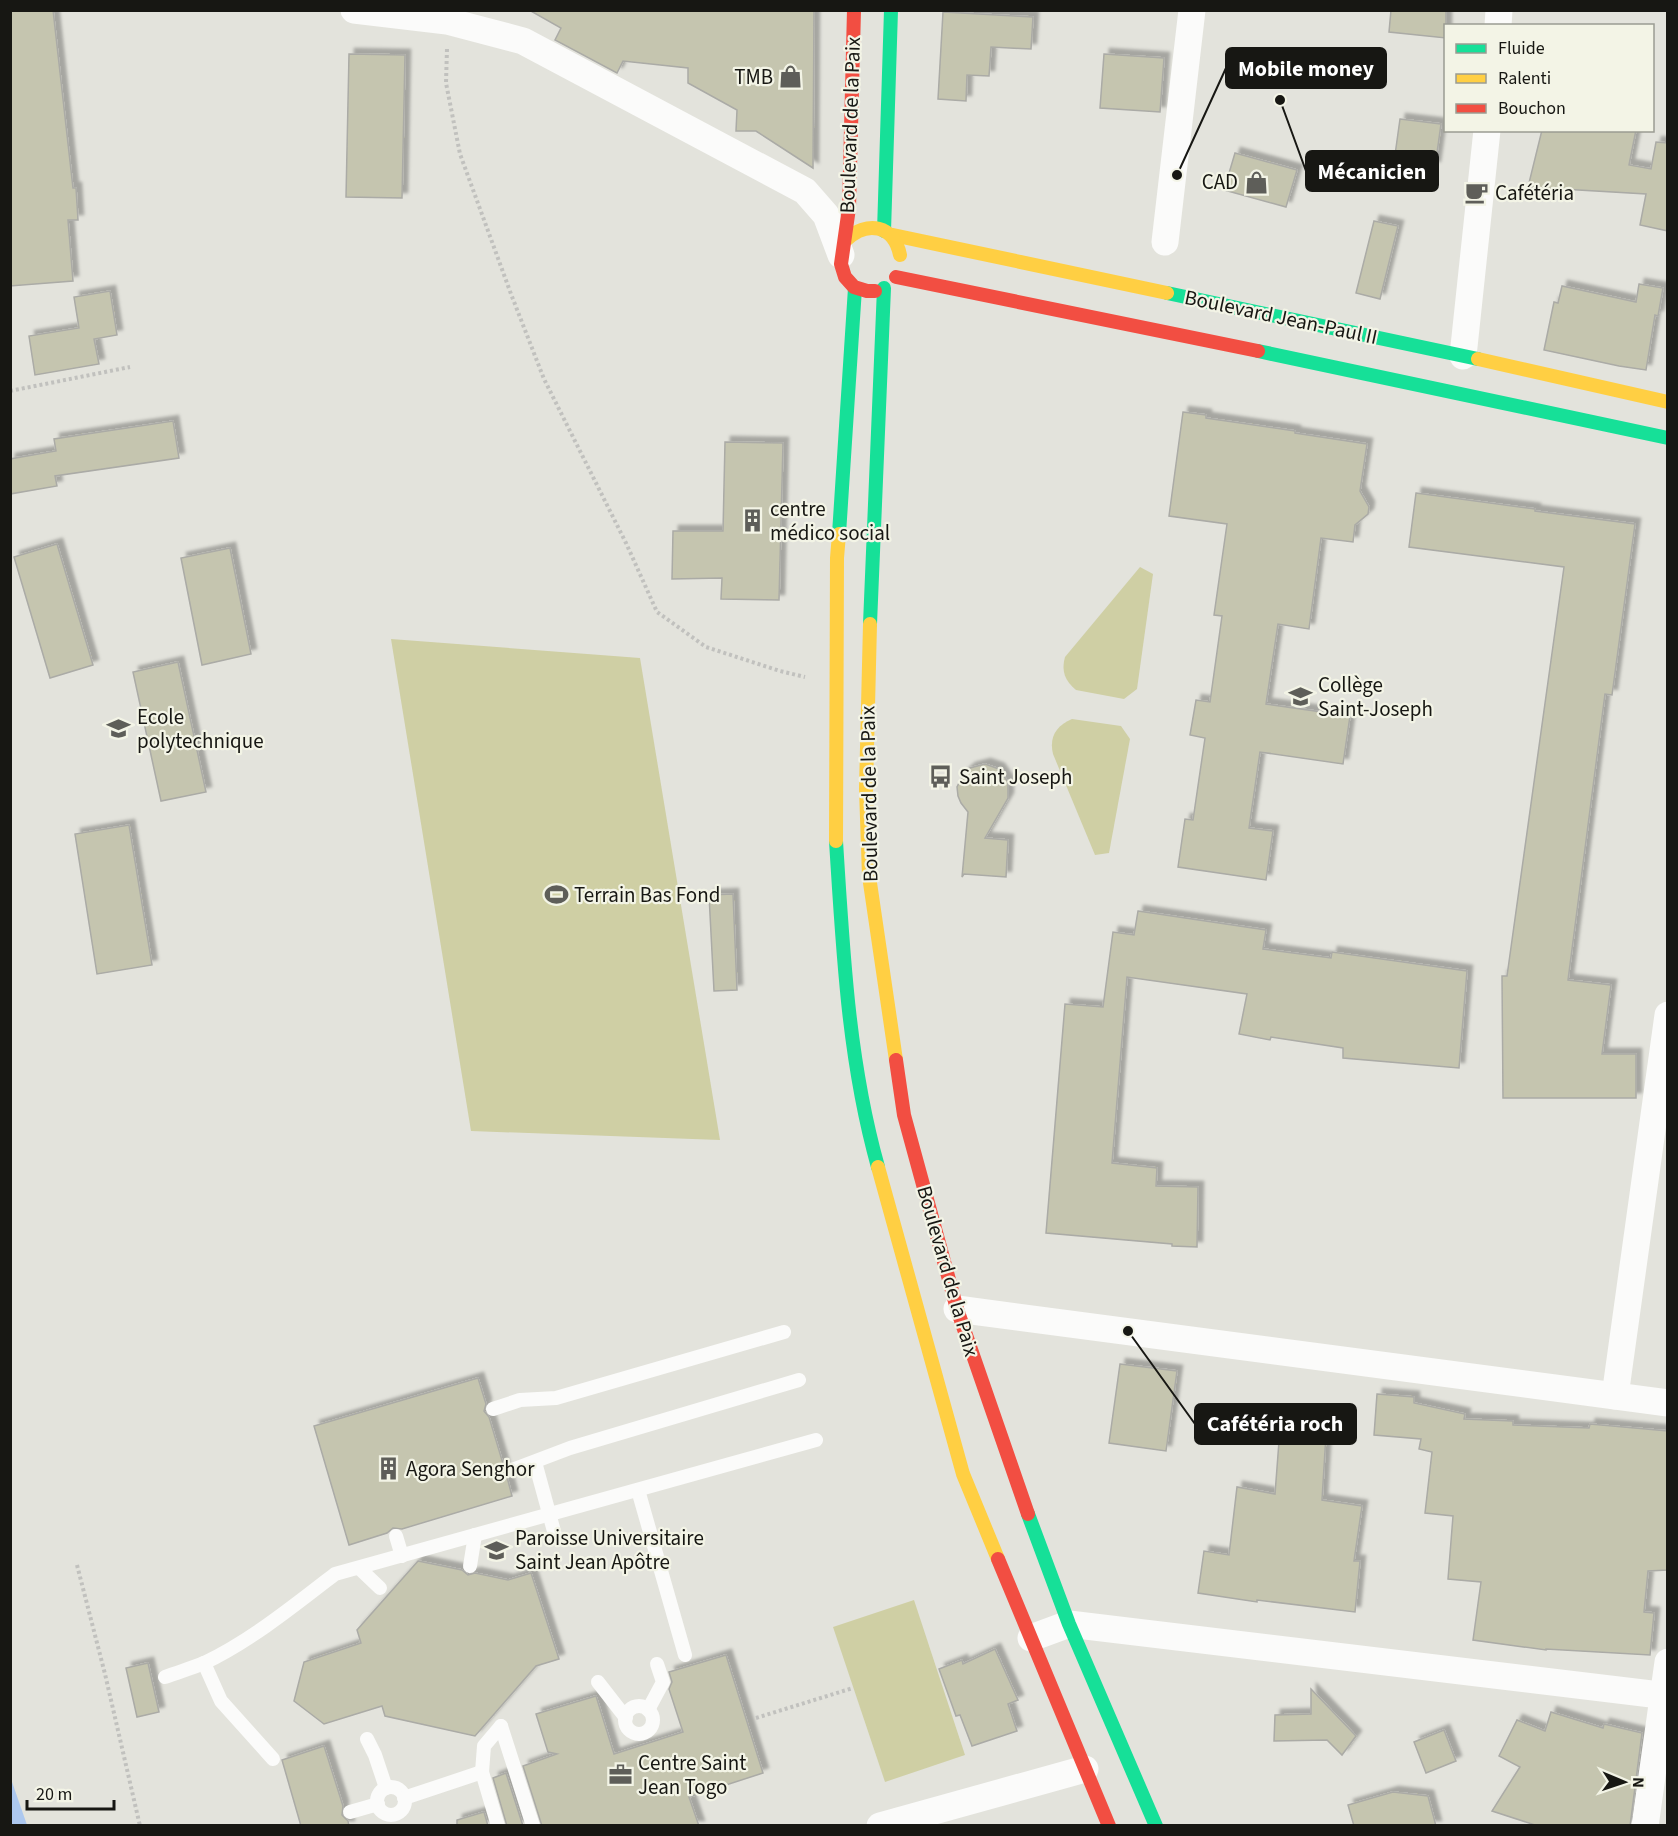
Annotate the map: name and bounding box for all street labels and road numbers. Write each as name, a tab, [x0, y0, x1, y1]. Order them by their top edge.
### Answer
street label: Boulevard de la Paix	[832, 36, 868, 214]
street label: Boulevard Jean-Paul II	[1182, 282, 1380, 352]
street label: Boulevard de la Paix	[852, 705, 886, 882]
street label: Boulevard de la Paix	[909, 1182, 987, 1361]

